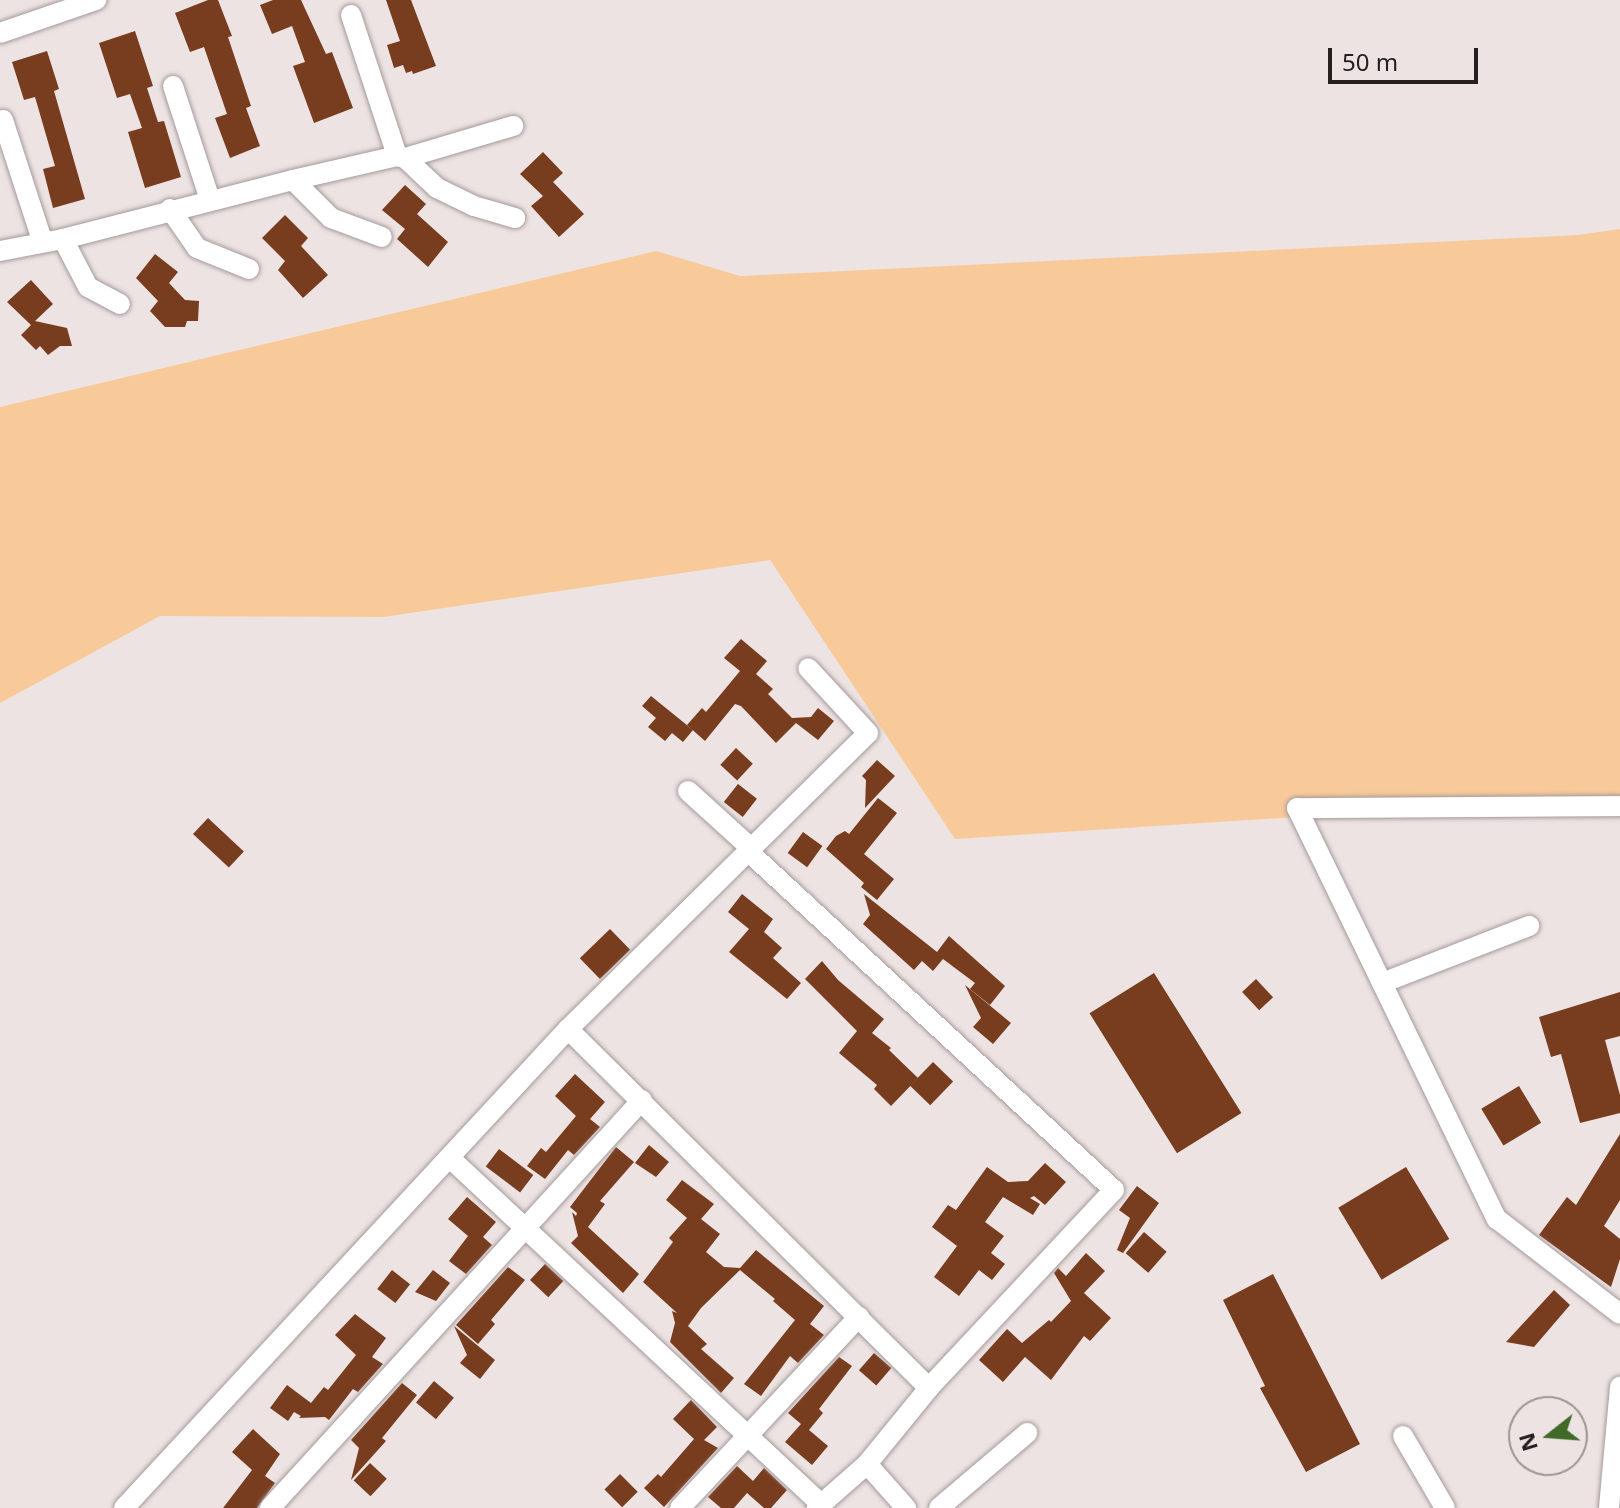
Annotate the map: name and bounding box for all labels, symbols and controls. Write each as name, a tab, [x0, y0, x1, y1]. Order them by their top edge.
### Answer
scale bar	[1332, 32, 1482, 82]
text: 50 m	[1342, 45, 1398, 78]
north arrow	[1508, 1396, 1588, 1476]
text: N	[1510, 1429, 1544, 1455]

